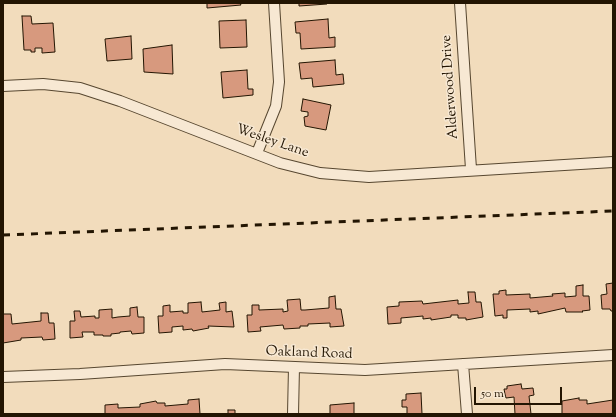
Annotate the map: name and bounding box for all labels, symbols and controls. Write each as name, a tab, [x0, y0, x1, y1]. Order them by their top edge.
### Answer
street label: Alderwood Drive	[439, 34, 463, 140]
street label: Wesley Lane	[233, 122, 311, 162]
street label: Oakland Road	[265, 344, 353, 364]
scale bar	[476, 379, 564, 405]
text: 50 m	[481, 385, 504, 403]

